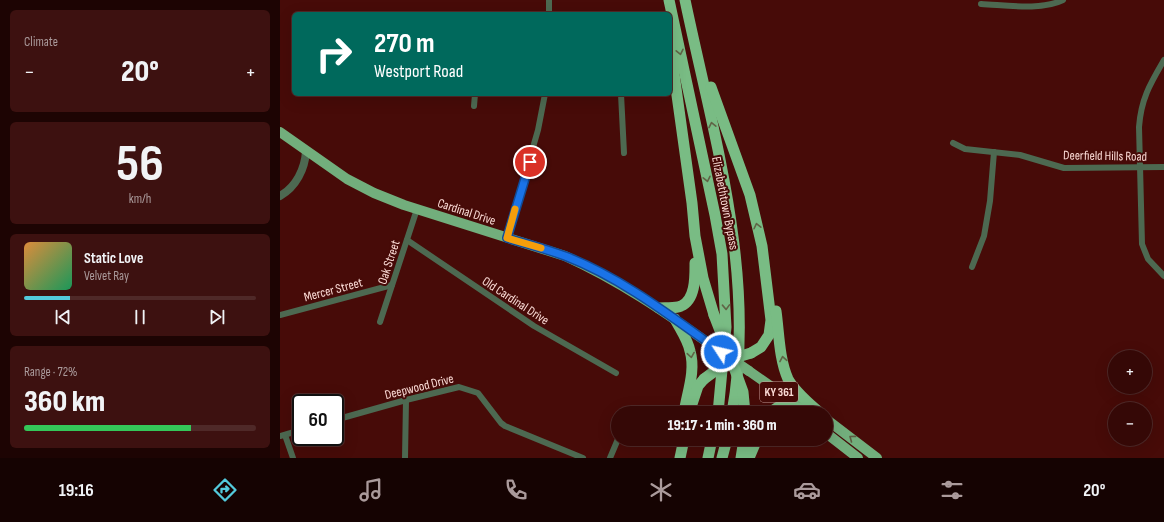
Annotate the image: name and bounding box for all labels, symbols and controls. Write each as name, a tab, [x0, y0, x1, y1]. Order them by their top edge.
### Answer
text: 270 m	[374, 27, 435, 60]
icon: right	[308, 28, 360, 80]
text: Climate	[24, 34, 58, 50]
one-way arrow	[676, 49, 684, 55]
text: 20°	[121, 54, 159, 90]
text: −	[24, 59, 35, 86]
text: +	[245, 59, 256, 86]
text: Westport Road	[374, 61, 463, 82]
one-way arrow	[709, 122, 717, 128]
text: 56	[116, 133, 164, 196]
pin	[513, 145, 547, 179]
street label: Deerfield Hills Road	[1063, 147, 1147, 165]
icon: arrive	[519, 151, 541, 173]
street label: Elizabethtown Bypass	[708, 155, 742, 252]
one-way arrow	[703, 176, 711, 182]
text: km/h	[129, 191, 151, 207]
street label: Cardinal Drive	[436, 195, 498, 229]
one-way arrow	[753, 222, 762, 229]
street label: Oak Street	[374, 238, 404, 287]
text: Static Love	[84, 249, 143, 268]
text: Velvet Ray	[84, 268, 129, 284]
street label: Old Cardinal Drive	[479, 273, 552, 328]
street label: Mercer Street	[302, 274, 364, 305]
one-way arrow	[722, 304, 731, 310]
icon: previous	[52, 306, 74, 328]
icon: pause	[129, 306, 151, 328]
icon: next	[206, 306, 228, 328]
position arrow	[700, 331, 742, 373]
map controls	[1108, 350, 1152, 446]
button: +	[1108, 350, 1152, 394]
one-way arrow	[686, 352, 694, 358]
one-way arrow	[779, 356, 788, 362]
text: Range · 72%	[24, 364, 77, 380]
street label: Deepwood Drive	[383, 371, 455, 403]
road number: KY 361	[760, 382, 798, 402]
text: 360 km	[24, 384, 105, 420]
speed limit sign: 60	[292, 394, 344, 446]
button: −	[1108, 402, 1152, 446]
text: 19:17 · 1 min · 360 m	[667, 416, 777, 435]
one-way arrow	[849, 436, 856, 443]
icon: directions	[211, 476, 239, 504]
icon: music	[357, 476, 385, 504]
icon: phone	[502, 476, 530, 504]
icon: climate	[647, 476, 675, 504]
icon: car	[793, 476, 821, 504]
icon: filters	[938, 476, 966, 504]
text: 19:16	[59, 480, 94, 501]
text: 20°	[1083, 480, 1105, 501]

